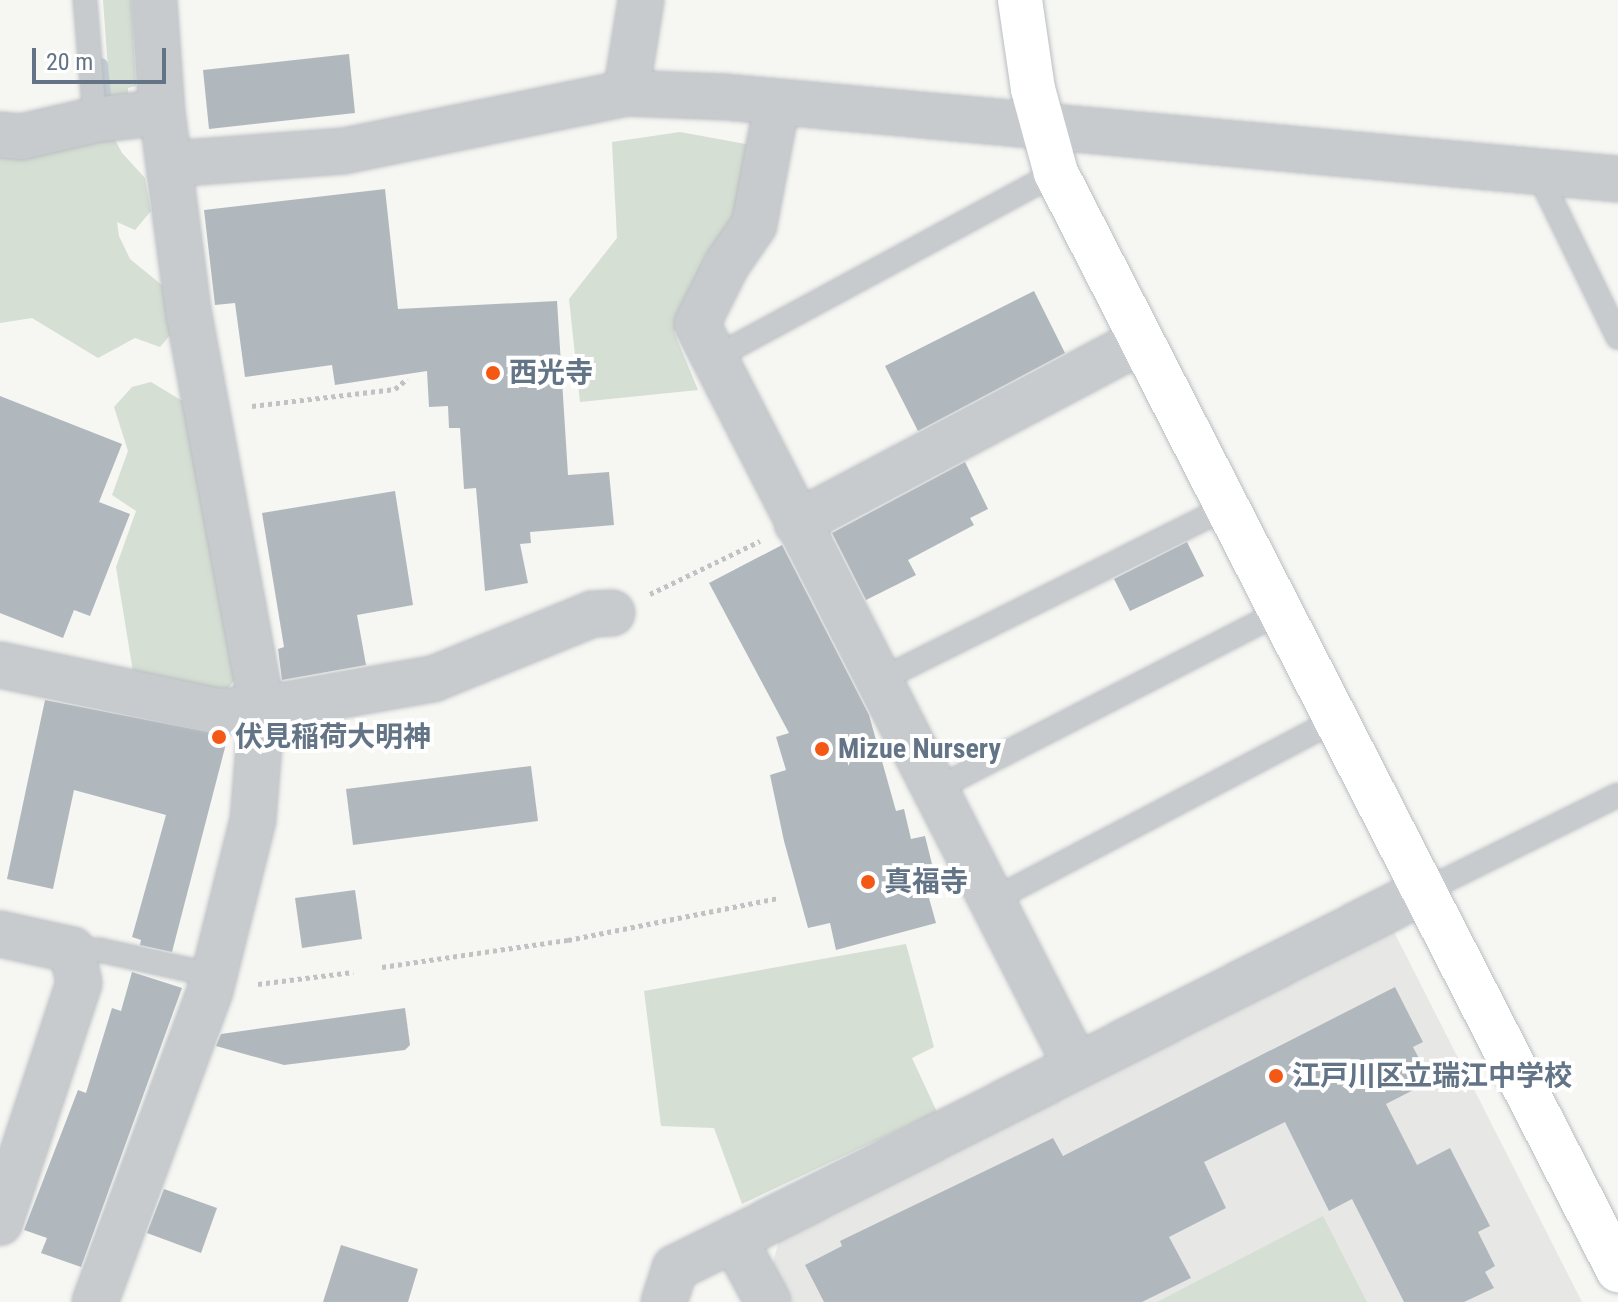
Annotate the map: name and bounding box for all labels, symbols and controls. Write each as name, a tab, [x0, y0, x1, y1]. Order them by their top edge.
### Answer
scale bar	[36, 32, 170, 82]
text: 20 m	[46, 48, 93, 76]
place label: 西光寺	[509, 356, 593, 390]
marker: 西光寺	[484, 364, 502, 382]
place label: 伏見稲荷大明神	[235, 720, 431, 754]
marker: 伏見稲荷大明神	[210, 728, 228, 746]
place label: Mizue Nursery	[838, 732, 1001, 766]
marker: Mizue Nursery	[813, 740, 831, 758]
place label: 真福寺	[884, 865, 968, 899]
marker: 真福寺	[859, 873, 877, 891]
place label: 江戸川区立瑞江中学校	[1292, 1059, 1572, 1093]
marker: 江戸川区立瑞江中学校	[1267, 1067, 1285, 1085]

